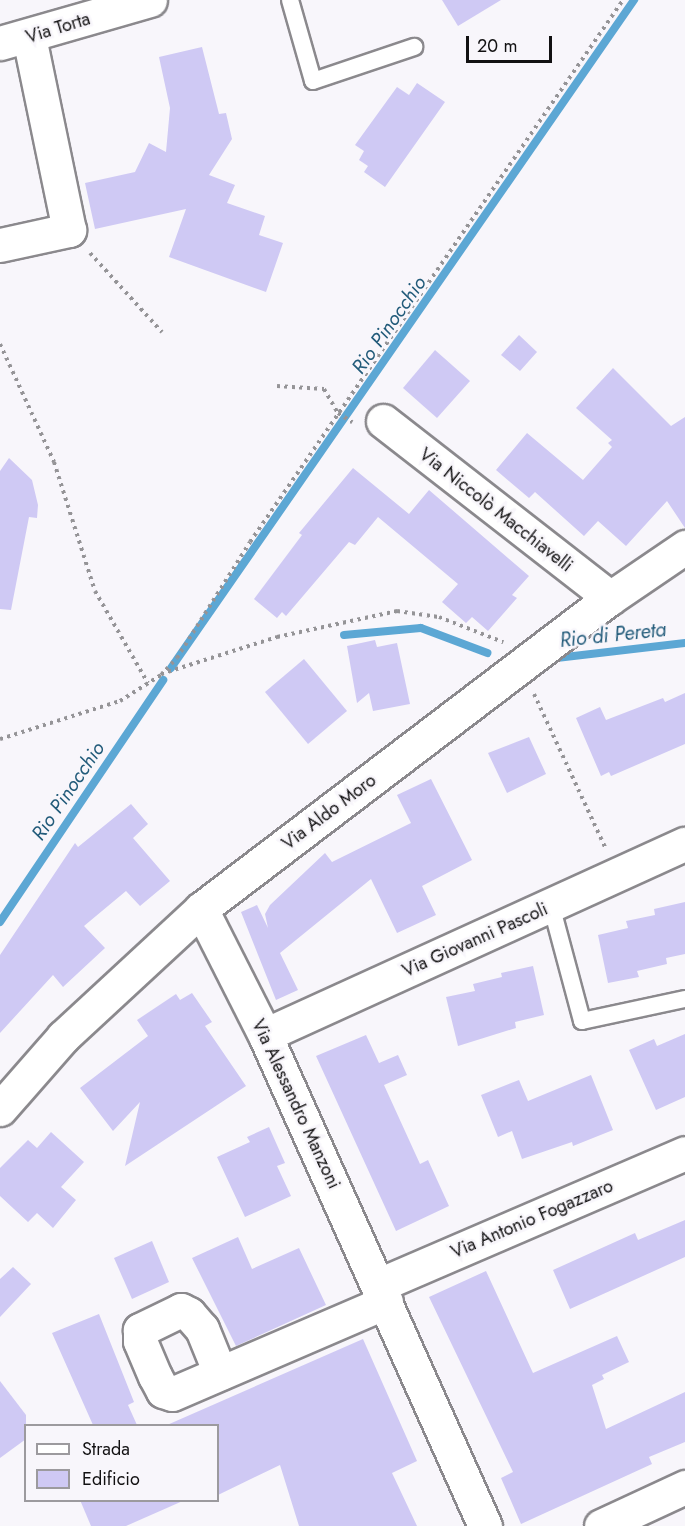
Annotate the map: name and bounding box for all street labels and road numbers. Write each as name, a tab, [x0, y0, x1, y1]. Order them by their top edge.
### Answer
street label: Via Torta	[23, 8, 93, 48]
street label: Via Niccolò Macchiavelli	[415, 443, 577, 577]
street label: Via Aldo Moro	[278, 770, 380, 854]
street label: Via Giovanni Pascoli	[399, 898, 551, 982]
street label: Via Alessandro Manzoni	[247, 1016, 345, 1192]
street label: Via Antonio Fogazzaro	[448, 1175, 616, 1263]

